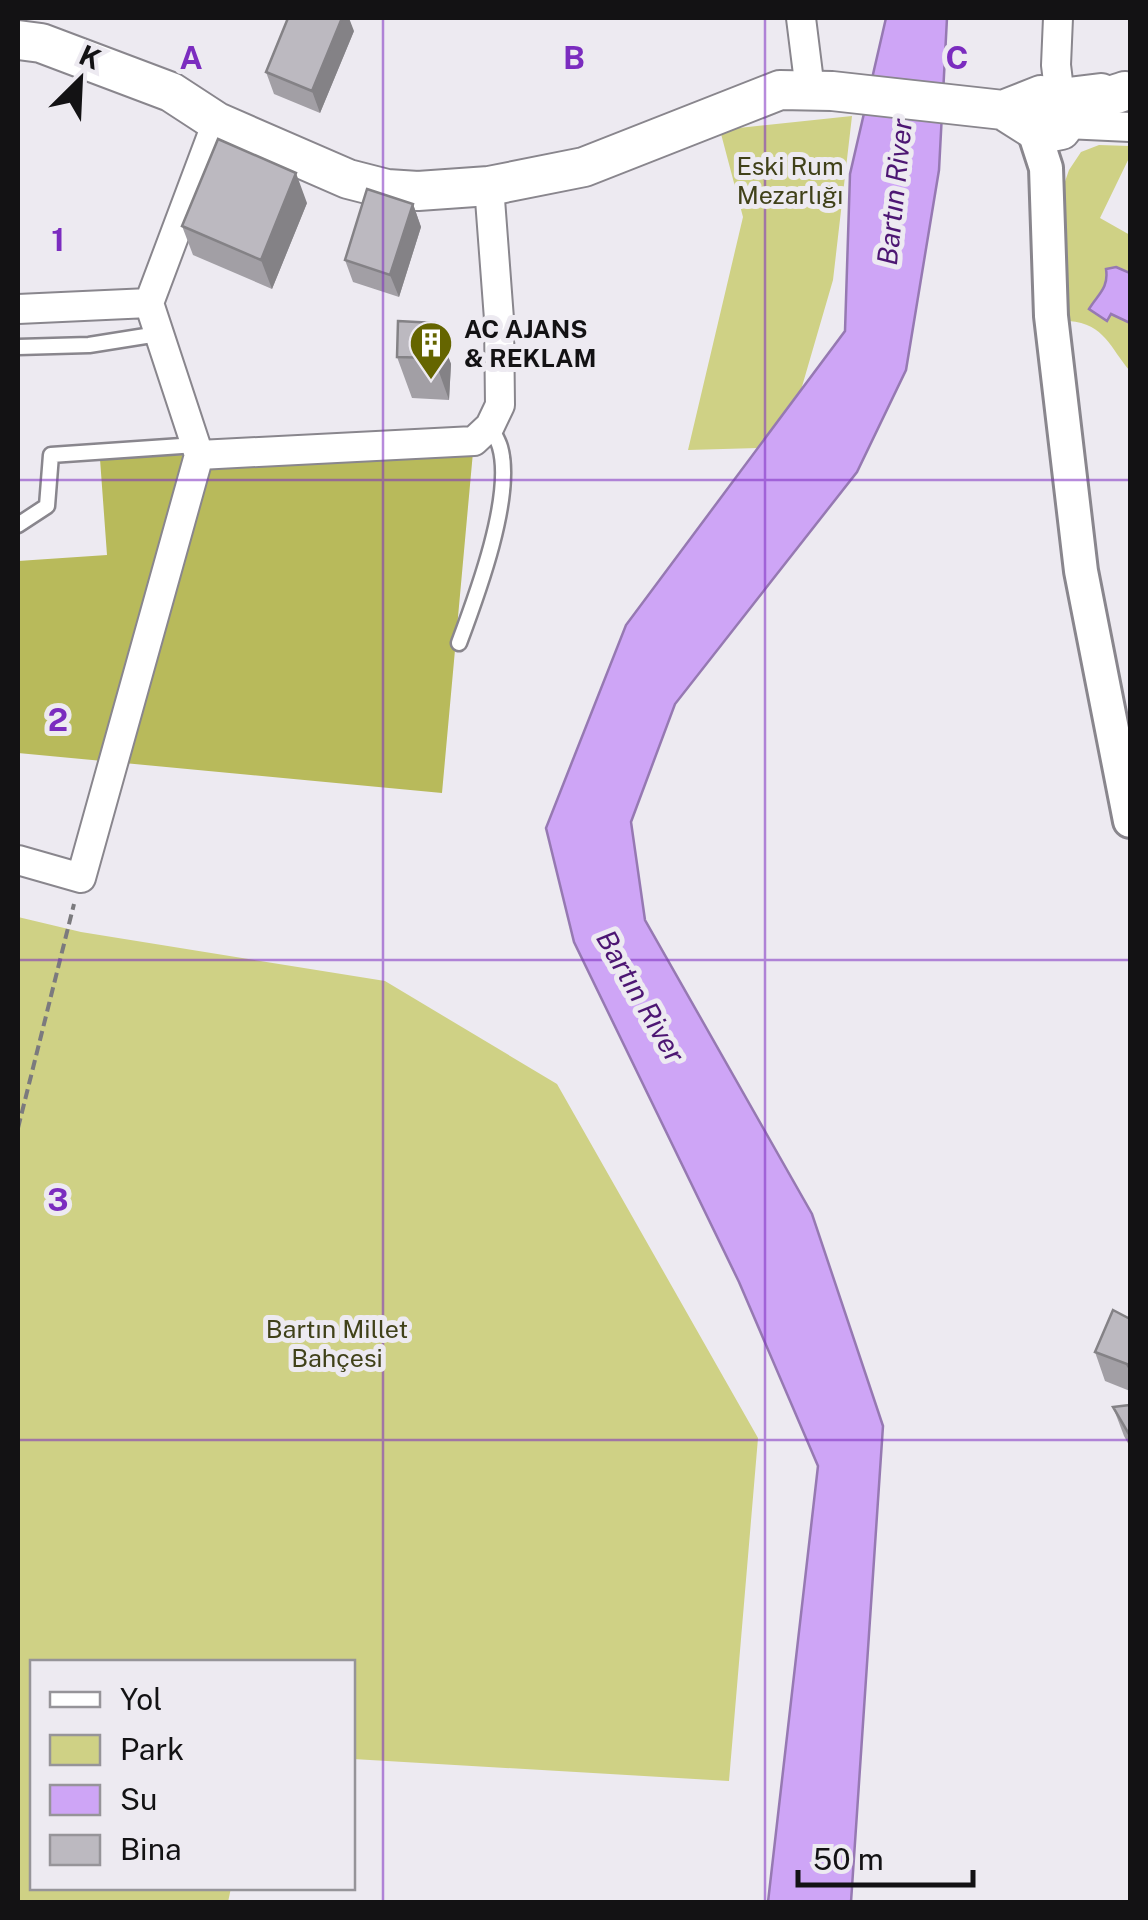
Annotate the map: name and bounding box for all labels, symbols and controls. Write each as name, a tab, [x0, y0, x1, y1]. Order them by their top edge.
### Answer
north arrow	[30, 30, 130, 130]
text: K	[74, 38, 106, 76]
text: A	[179, 39, 203, 76]
text: B	[563, 39, 585, 76]
text: C	[946, 39, 968, 76]
water label: Bartın River	[870, 117, 918, 267]
park label: Eski Rum Mezarlığı	[736, 151, 844, 210]
text: 1	[51, 221, 65, 258]
place label: AC AJANS & REKLAM	[464, 314, 596, 373]
building icon: AC AJANS & REKLAM	[408, 320, 454, 381]
text: 2	[48, 701, 68, 738]
water label: Bartın River	[590, 924, 692, 1068]
text: 3	[47, 1181, 69, 1218]
park label: Bartın Millet Bahçesi	[266, 1314, 408, 1373]
legend	[30, 1660, 355, 1890]
text: Yol	[120, 1681, 162, 1717]
text: Park	[120, 1731, 184, 1767]
text: Su	[120, 1781, 158, 1817]
scale bar	[798, 1825, 973, 1887]
text: Bina	[120, 1831, 182, 1867]
text: 50 m	[813, 1841, 884, 1877]

